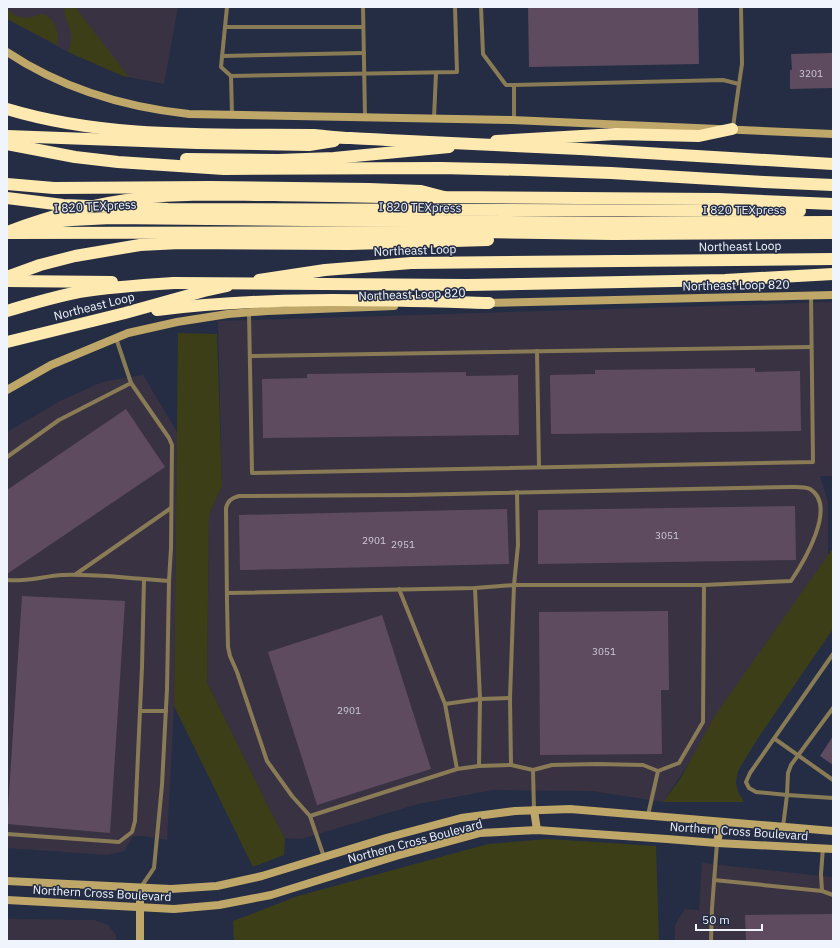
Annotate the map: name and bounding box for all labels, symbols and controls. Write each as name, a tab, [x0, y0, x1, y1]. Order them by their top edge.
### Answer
house number: 3201	[799, 67, 823, 80]
street label: I 820 TEXpress	[53, 196, 137, 216]
street label: I 820 TEXpress	[378, 199, 462, 215]
street label: I 820 TEXpress	[703, 202, 786, 217]
street label: Northeast Loop	[698, 238, 782, 254]
street label: Northeast Loop	[373, 241, 457, 259]
street label: Northeast Loop 820	[682, 277, 790, 293]
street label: Northeast Loop 820	[358, 285, 466, 303]
street label: Northeast Loop	[52, 289, 136, 323]
house number: 3051	[655, 529, 679, 542]
house number: 2901	[362, 534, 386, 547]
house number: 2951	[391, 538, 415, 551]
house number: 3051	[592, 645, 616, 658]
house number: 2901	[337, 704, 361, 717]
street label: Northern Cross Boulevard	[346, 816, 484, 866]
street label: Northern Cross Boulevard	[669, 819, 809, 843]
street label: Northern Cross Boulevard	[32, 882, 172, 904]
scale bar	[696, 906, 762, 932]
text: 50 m	[702, 912, 730, 927]

